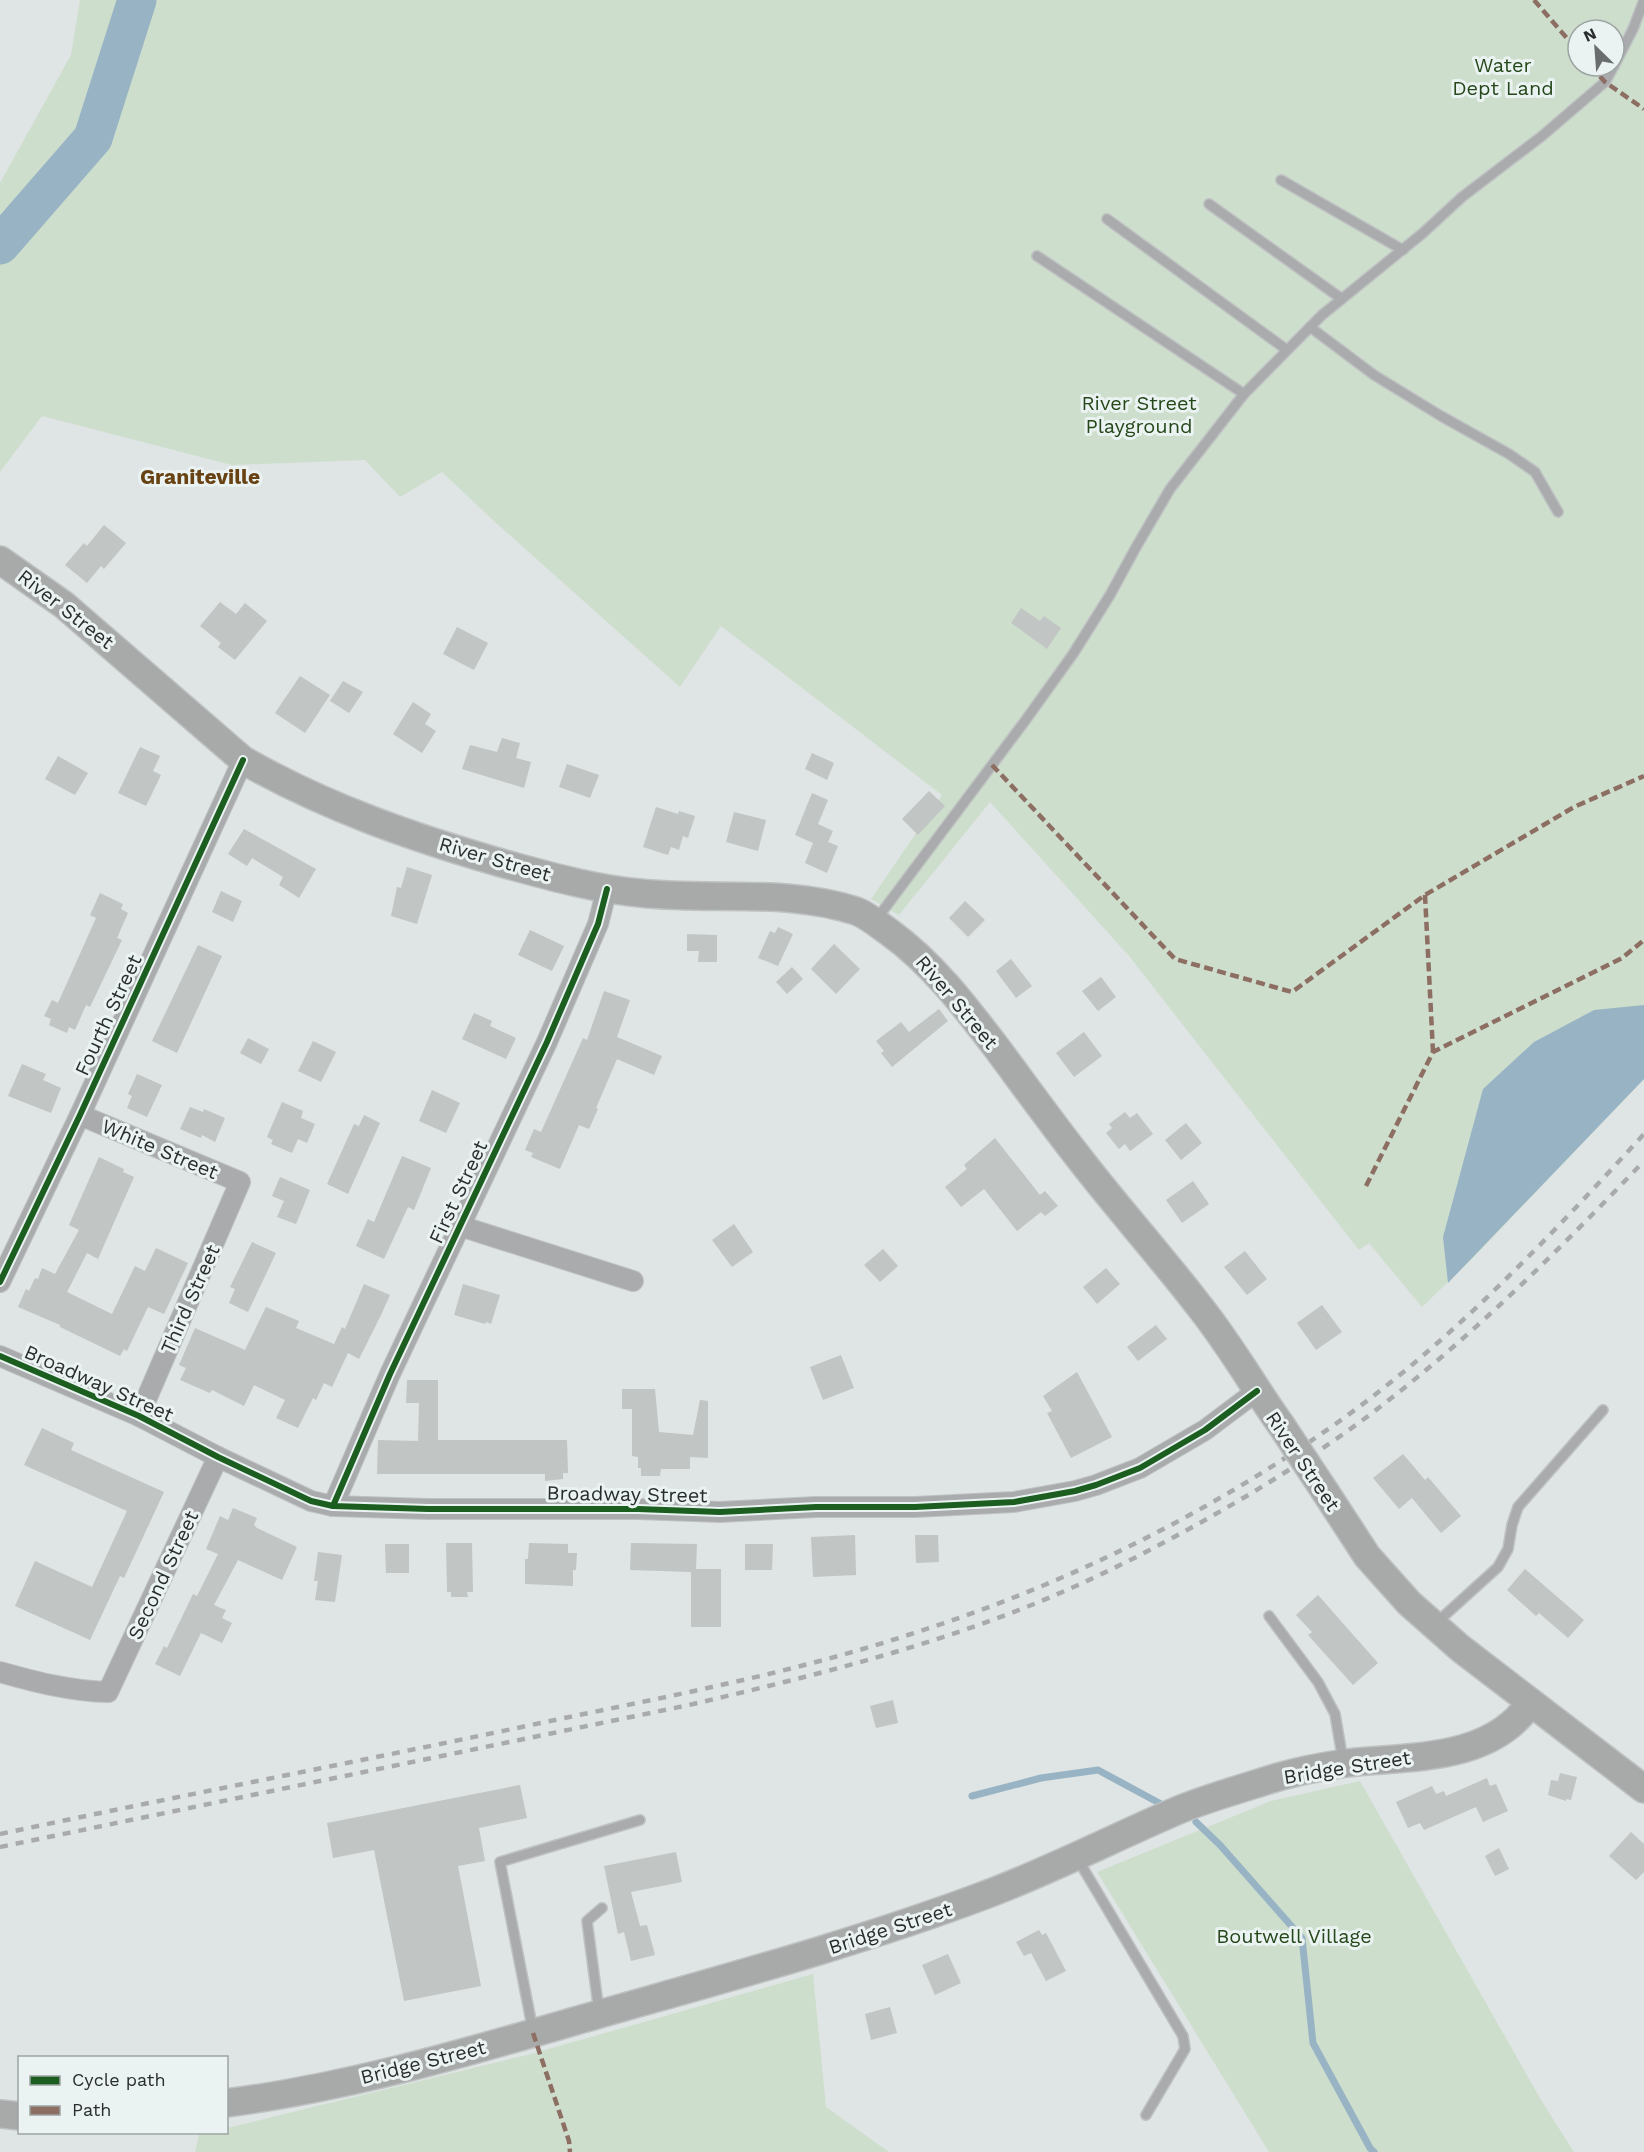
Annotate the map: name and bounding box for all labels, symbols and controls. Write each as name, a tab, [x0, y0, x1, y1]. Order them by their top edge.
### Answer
north arrow	[1566, 18, 1626, 78]
text: N	[1580, 24, 1599, 46]
park label: Water Dept Land	[1452, 53, 1554, 100]
park label: River Street Playground	[1081, 391, 1197, 438]
district label: Graniteville	[140, 464, 260, 489]
street label: River Street	[13, 564, 119, 654]
street label: River Street	[436, 832, 554, 887]
street label: Fourth Street	[69, 950, 147, 1079]
street label: River Street	[911, 950, 1004, 1054]
street label: White Street	[98, 1114, 222, 1184]
street label: First Street	[424, 1136, 493, 1247]
street label: Third Street	[155, 1240, 225, 1357]
street label: Broadway Street	[21, 1339, 178, 1427]
street label: River Street	[1261, 1407, 1345, 1516]
street label: Broadway Street	[546, 1481, 708, 1507]
street label: Second Street	[123, 1506, 204, 1643]
street label: Bridge Street	[1282, 1745, 1413, 1789]
street label: Bridge Street	[825, 1897, 955, 1959]
park label: Boutwell Village	[1216, 1924, 1372, 1948]
street label: Bridge Street	[358, 2035, 489, 2089]
legend	[18, 2056, 228, 2134]
text: Cycle path	[72, 2069, 166, 2090]
text: Path	[72, 2099, 112, 2120]

